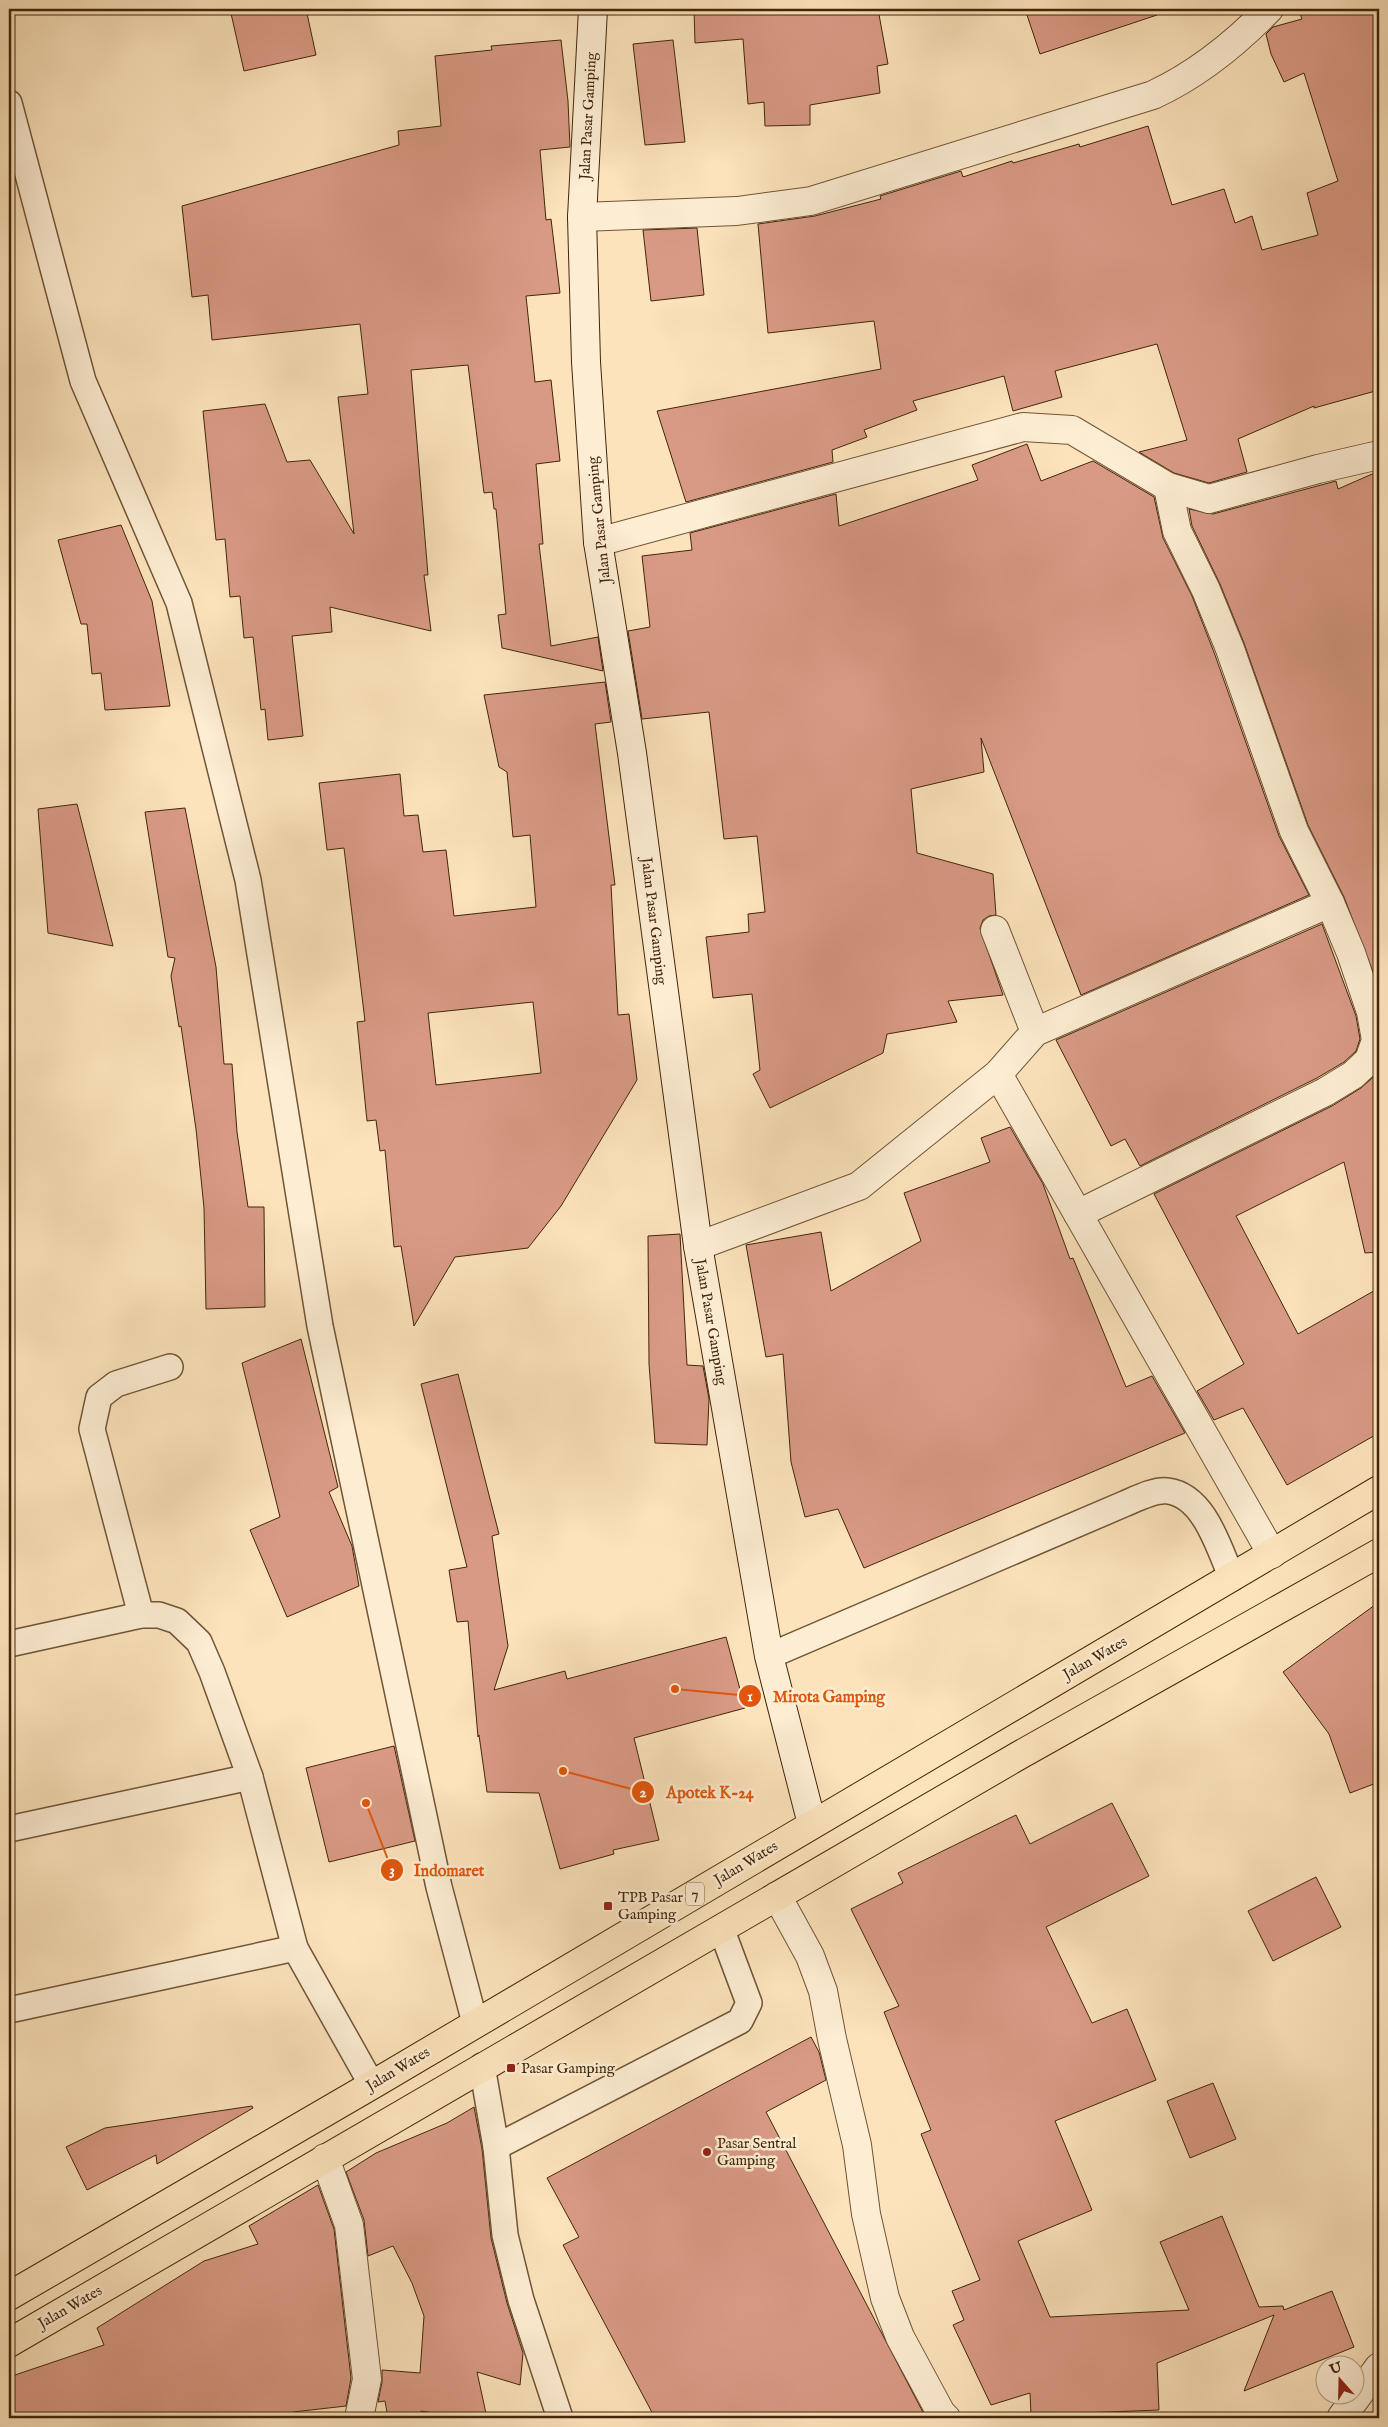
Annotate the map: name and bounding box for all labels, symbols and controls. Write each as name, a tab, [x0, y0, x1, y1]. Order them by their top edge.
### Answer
street label: Jalan Pasar Gamping	[575, 51, 601, 182]
street label: Jalan Pasar Gamping	[583, 455, 615, 587]
street label: Jalan Pasar Gamping	[637, 854, 671, 986]
street label: Jalan Pasar Gamping	[690, 1255, 732, 1387]
street label: Jalan Wates	[1058, 1632, 1131, 1685]
callout: Mirota Gamping	[738, 1680, 895, 1711]
text: 1	[747, 1687, 753, 1706]
text: Mirota Gamping	[773, 1688, 886, 1708]
callout: Apotek K-24	[631, 1777, 763, 1808]
text: 2	[639, 1783, 647, 1802]
text: Apotek K-24	[665, 1784, 755, 1804]
street label: Jalan Wates	[709, 1837, 781, 1891]
callout: Indomaret	[379, 1855, 495, 1886]
text: 3	[389, 1861, 395, 1880]
text: Indomaret	[414, 1862, 485, 1882]
road number: 7	[686, 1882, 704, 1906]
place label: TPB Pasar Gamping	[618, 1888, 684, 1924]
marker: TPB Pasar Gamping	[602, 1900, 614, 1912]
street label: Jalan Wates	[361, 2043, 433, 2097]
place label: Pasar Gamping	[521, 2059, 616, 2078]
marker: Pasar Gamping	[505, 2062, 517, 2074]
place label: Pasar Sentral Gamping	[717, 2134, 797, 2170]
marker: Pasar Sentral Gamping	[701, 2146, 713, 2158]
street label: Jalan Wates	[33, 2281, 106, 2334]
north arrow	[1316, 2354, 1366, 2404]
text: U	[1326, 2358, 1346, 2380]

